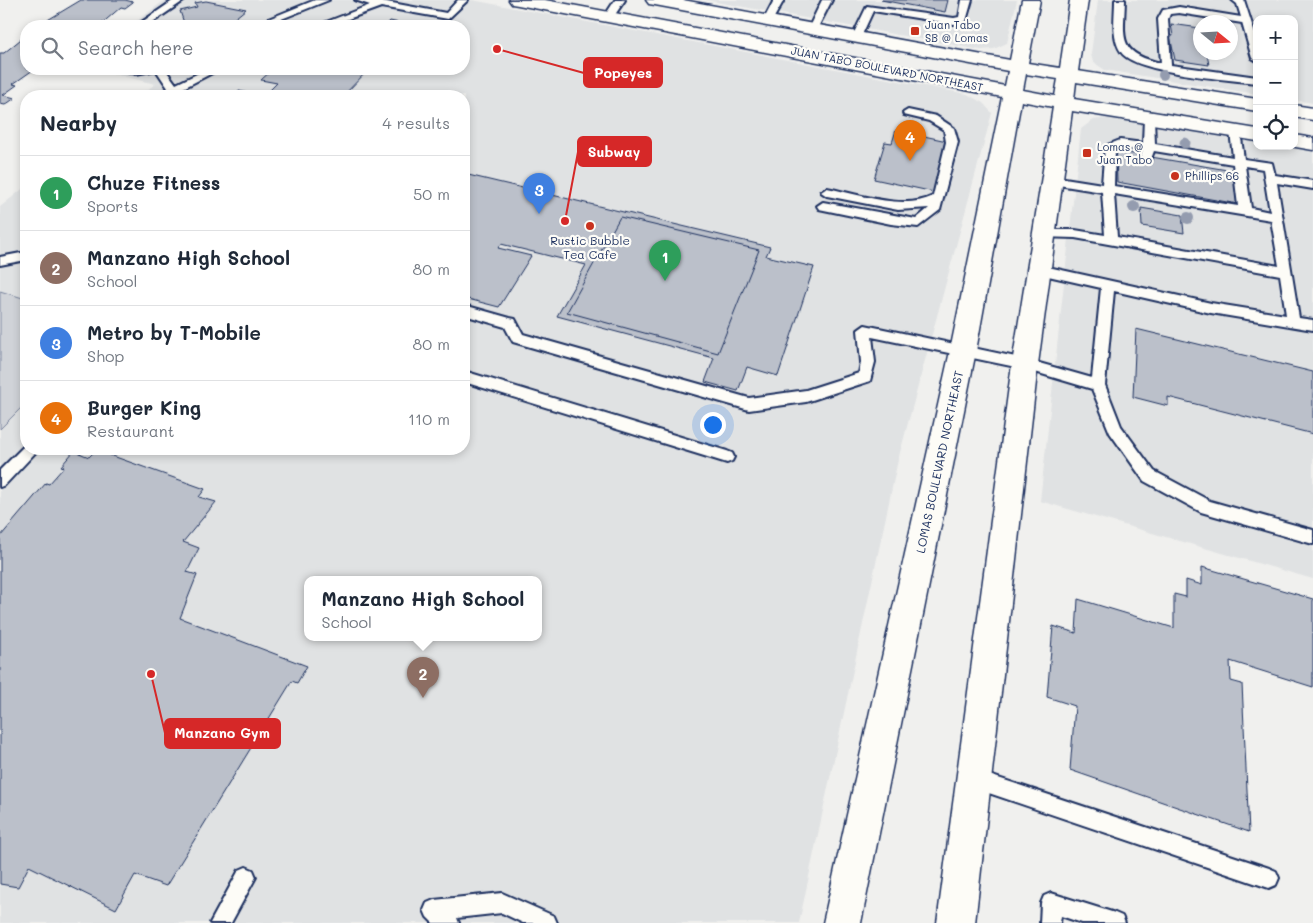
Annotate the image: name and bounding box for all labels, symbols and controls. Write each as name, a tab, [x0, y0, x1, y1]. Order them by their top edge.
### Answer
north arrow	[1193, 15, 1238, 60]
map controls	[1253, 15, 1298, 150]
button: +	[1253, 15, 1298, 60]
place label: Juan Tabo SB @ Lomas	[925, 17, 988, 45]
search box	[20, 20, 470, 75]
marker: Juan Tabo SB @ Lomas	[909, 25, 921, 37]
icon: search	[38, 34, 66, 62]
text: Search here	[78, 35, 194, 60]
street label: JUAN TABO BOULEVARD NORTHEAST	[790, 42, 985, 95]
callout: Popeyes	[584, 58, 662, 87]
button: −	[1253, 60, 1298, 105]
text: Popeyes	[594, 63, 652, 82]
button: locate	[1253, 105, 1298, 150]
text: Nearby	[40, 109, 117, 136]
text: 4 results	[382, 112, 450, 133]
pin: 4	[894, 120, 926, 161]
callout: Subway	[578, 137, 651, 166]
place label: Lomas @ Juan Tabo	[1097, 139, 1153, 167]
text: Subway	[588, 142, 641, 161]
marker: Lomas @ Juan Tabo	[1081, 147, 1093, 159]
place label: Phillips 66	[1185, 168, 1239, 183]
text: Chuze Fitness	[87, 170, 220, 195]
marker: Phillips 66	[1169, 170, 1181, 182]
pin: 3	[523, 173, 555, 214]
text: 1	[52, 183, 60, 204]
text: 50 m	[413, 183, 450, 204]
text: Sports	[87, 195, 138, 216]
marker: Rustic Bubble Tea Cafe	[584, 220, 596, 232]
place label: Rustic Bubble Tea Cafe	[550, 232, 630, 262]
pin: 1	[649, 240, 681, 281]
text: Manzano High School	[87, 245, 290, 270]
text: 2	[52, 258, 60, 279]
text: 80 m	[413, 258, 450, 279]
text: School	[87, 270, 137, 291]
text: Metro by T-Mobile	[87, 320, 261, 345]
text: 3	[51, 333, 61, 354]
text: 80 m	[413, 333, 450, 354]
text: Shop	[87, 345, 124, 366]
street label: LOMAS BOULEVARD NORTHEAST	[912, 369, 966, 555]
text: Burger King	[87, 395, 201, 420]
text: 4	[51, 408, 61, 429]
text: 110 m	[408, 408, 450, 429]
your location	[700, 412, 726, 438]
text: Restaurant	[87, 420, 175, 441]
popup	[304, 576, 542, 641]
text: Manzano High School	[321, 586, 525, 611]
text: School	[321, 611, 372, 632]
pin: 2	[407, 657, 439, 698]
callout: Manzano Gym	[165, 719, 280, 748]
text: Manzano Gym	[174, 723, 270, 742]

